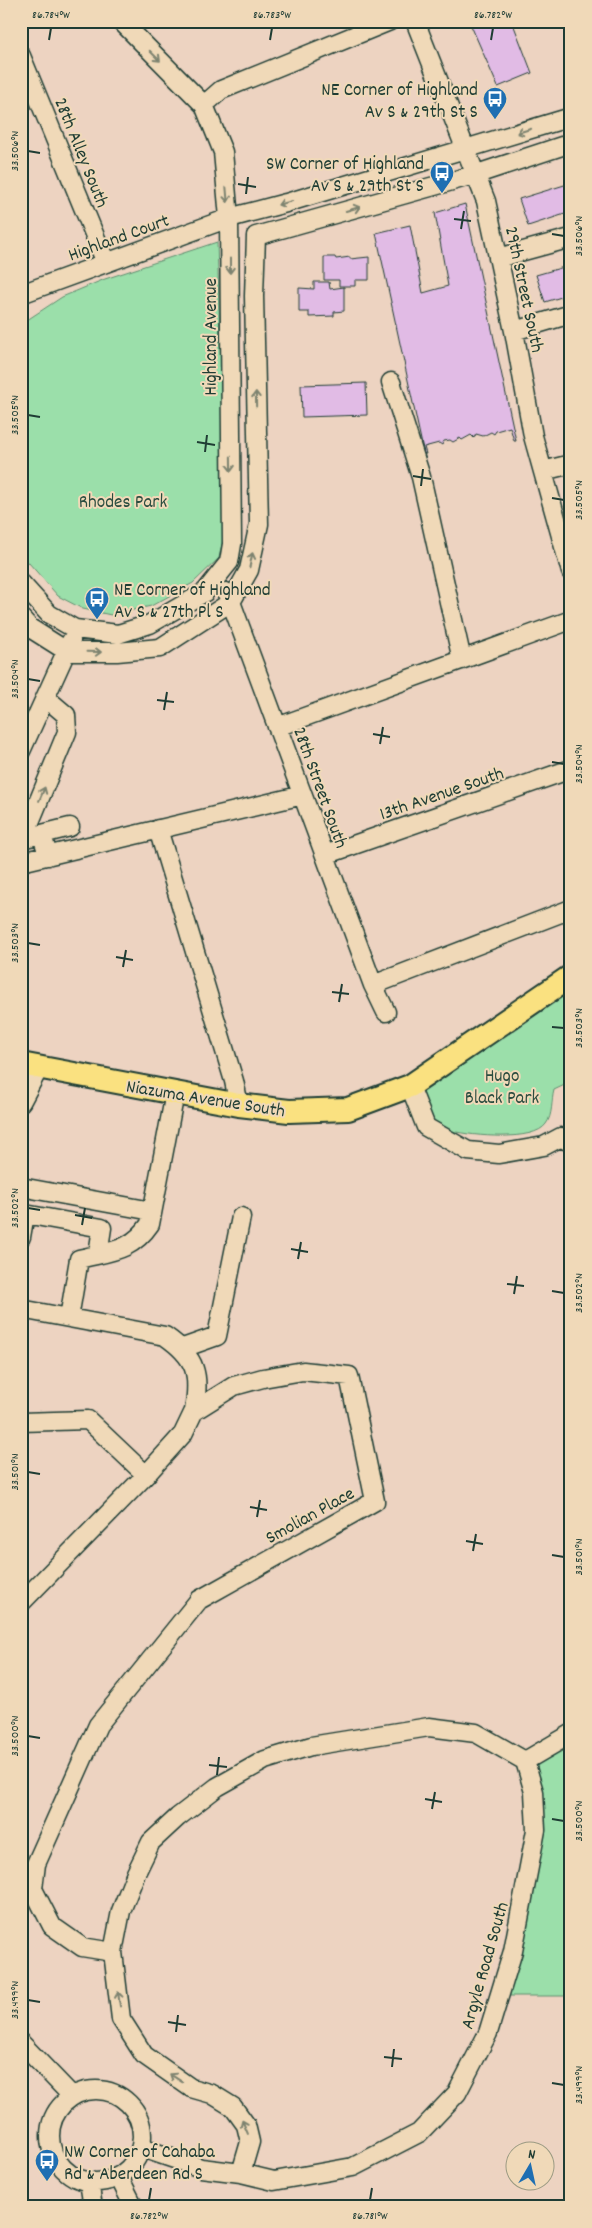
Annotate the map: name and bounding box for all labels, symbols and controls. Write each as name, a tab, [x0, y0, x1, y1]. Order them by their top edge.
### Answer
text: 86.784°W	[32, 7, 70, 24]
text: 86.783°W	[253, 7, 291, 24]
text: 86.782°W	[474, 7, 512, 24]
one-way arrow	[149, 50, 162, 62]
place label: NE Corner of Highland Av S & 29th St S	[321, 78, 478, 127]
bus stop icon: NE Corner of Highland Av S & 29th St S	[482, 86, 508, 120]
street label: 28th Alley South	[45, 94, 114, 212]
one-way arrow	[517, 127, 532, 136]
text: 33.506°N	[7, 131, 24, 171]
place label: SW Corner of Highland Av S & 29th St S	[266, 152, 424, 201]
bus stop icon: SW Corner of Highland Av S & 29th St S	[429, 160, 455, 194]
one-way arrow	[223, 186, 232, 202]
one-way arrow	[277, 199, 293, 209]
one-way arrow	[345, 204, 361, 214]
street label: Highland Court	[65, 209, 174, 270]
text: 33.506°N	[571, 216, 588, 256]
street label: 29th Street South	[496, 224, 549, 355]
one-way arrow	[225, 258, 235, 274]
street label: Highland Avenue	[199, 278, 226, 396]
one-way arrow	[251, 391, 261, 407]
text: 33.505°N	[7, 395, 24, 435]
one-way arrow	[226, 456, 236, 472]
text: 33.505°N	[571, 480, 588, 520]
park label: Rhodes Park	[79, 490, 167, 517]
one-way arrow	[247, 553, 256, 569]
place label: NE Corner of Highland Av S & 27th Pl S	[114, 578, 271, 627]
bus stop icon: NE Corner of Highland Av S & 27th Pl S	[84, 586, 110, 620]
one-way arrow	[86, 647, 102, 657]
text: 33.504°N	[7, 659, 24, 699]
street label: 28th Street South	[284, 724, 353, 853]
text: 33.504°N	[571, 744, 588, 784]
street label: 13th Avenue South	[376, 761, 508, 829]
one-way arrow	[37, 787, 47, 802]
text: 33.503°N	[7, 923, 24, 963]
text: 33.503°N	[571, 1008, 588, 1048]
park label: Hugo Black Park	[465, 1064, 539, 1113]
street label: Niazuma Avenue South	[124, 1075, 287, 1126]
text: 33.502°N	[7, 1188, 24, 1228]
text: 33.502°N	[571, 1273, 588, 1313]
text: 33.501°N	[7, 1453, 24, 1491]
street label: Smolian Place	[261, 1482, 360, 1553]
text: 33.501°N	[571, 1538, 588, 1576]
text: 33.500°N	[7, 1715, 24, 1757]
text: 33.500°N	[571, 1800, 588, 1842]
street label: Argyle Road South	[455, 1899, 517, 2033]
text: 33.499°N	[7, 1981, 24, 2019]
one-way arrow	[113, 1991, 123, 2007]
text: 33.499°N	[571, 2066, 588, 2104]
one-way arrow	[169, 2073, 183, 2083]
one-way arrow	[240, 2120, 250, 2135]
place label: NW Corner of Cahaba Rd & Aberdeen Rd S	[64, 2140, 216, 2189]
north arrow	[504, 2140, 554, 2190]
text: N	[527, 2145, 537, 2166]
bus stop icon: NW Corner of Cahaba Rd & Aberdeen Rd S	[34, 2148, 60, 2182]
text: 86.782°W	[130, 2208, 168, 2225]
text: 86.781°W	[352, 2208, 388, 2225]

